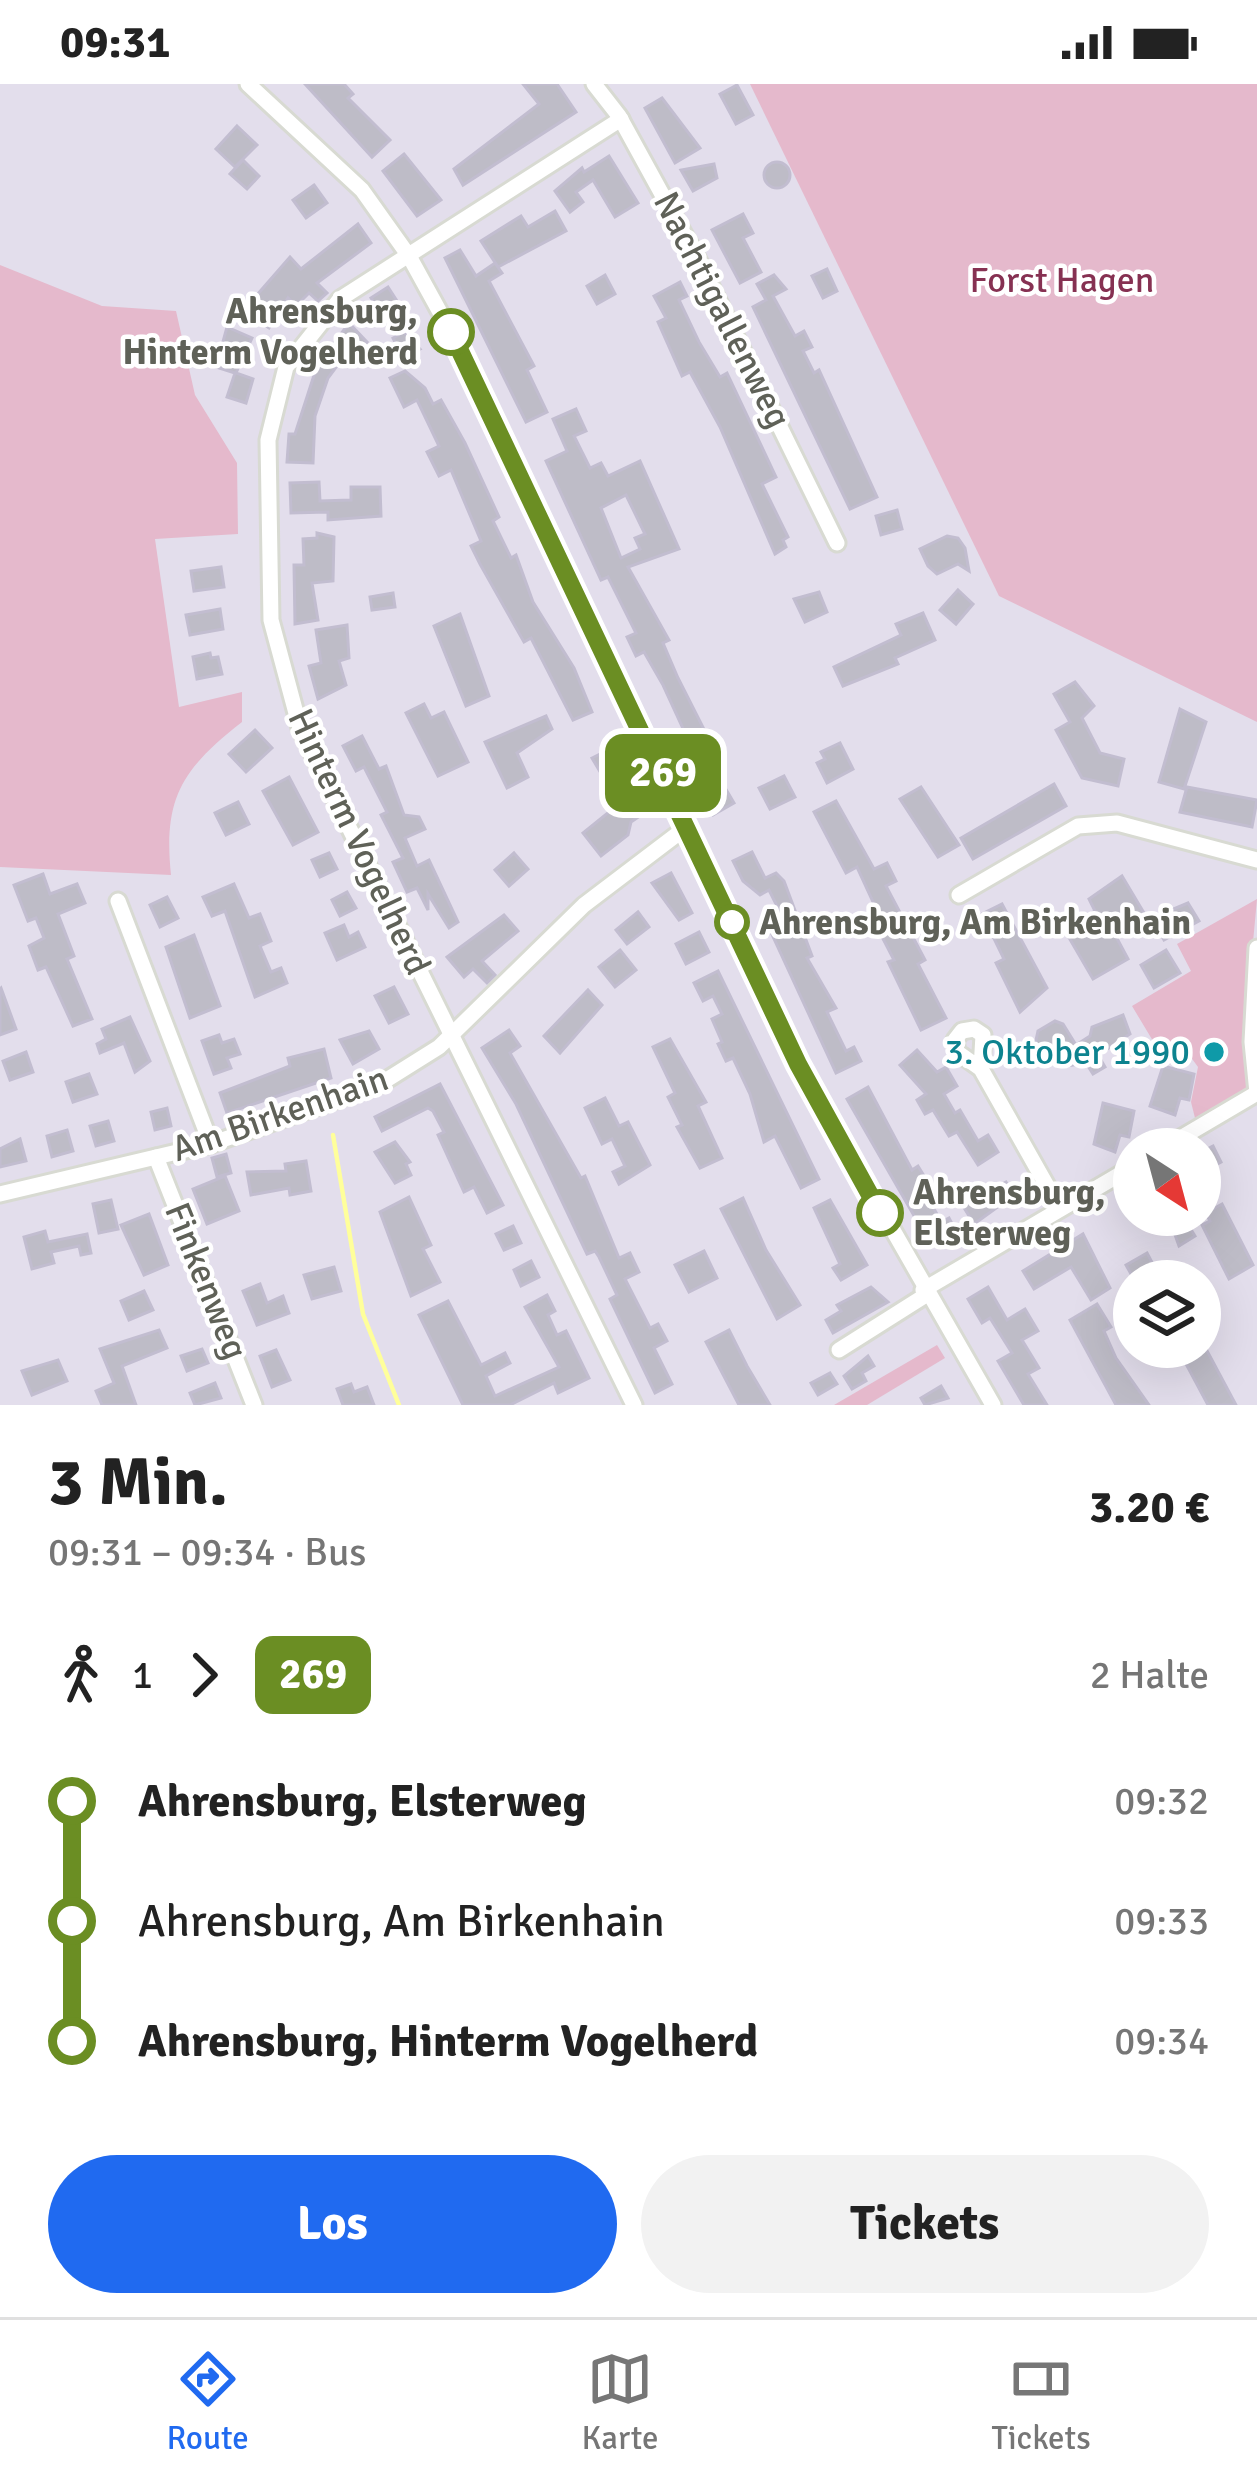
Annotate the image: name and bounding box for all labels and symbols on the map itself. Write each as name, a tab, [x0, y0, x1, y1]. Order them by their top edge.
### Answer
street label: Nachtigallenweg	[643, 184, 801, 436]
park label: Forst Hagen	[969, 258, 1155, 303]
place label: Ahrensburg, Hinterm Vogelherd	[122, 289, 418, 375]
marker: Ahrensburg, Hinterm Vogelherd	[429, 310, 473, 354]
street label: Hinterm Vogelherd	[278, 702, 440, 982]
line badge: 269	[594, 734, 732, 812]
place label: Ahrensburg, Am Birkenhain	[759, 900, 1191, 945]
marker: Ahrensburg, Am Birkenhain	[716, 906, 748, 938]
place label: 3. Oktober 1990	[945, 1030, 1190, 1075]
marker: 3. Oktober 1990	[1201, 1039, 1227, 1065]
street label: Am Birkenhain	[166, 1056, 394, 1172]
north arrow	[1113, 1128, 1221, 1236]
place label: Ahrensburg, Elsterweg	[913, 1170, 1106, 1256]
marker: Ahrensburg, Elsterweg	[858, 1191, 902, 1235]
street label: Finkenweg	[154, 1196, 258, 1366]

